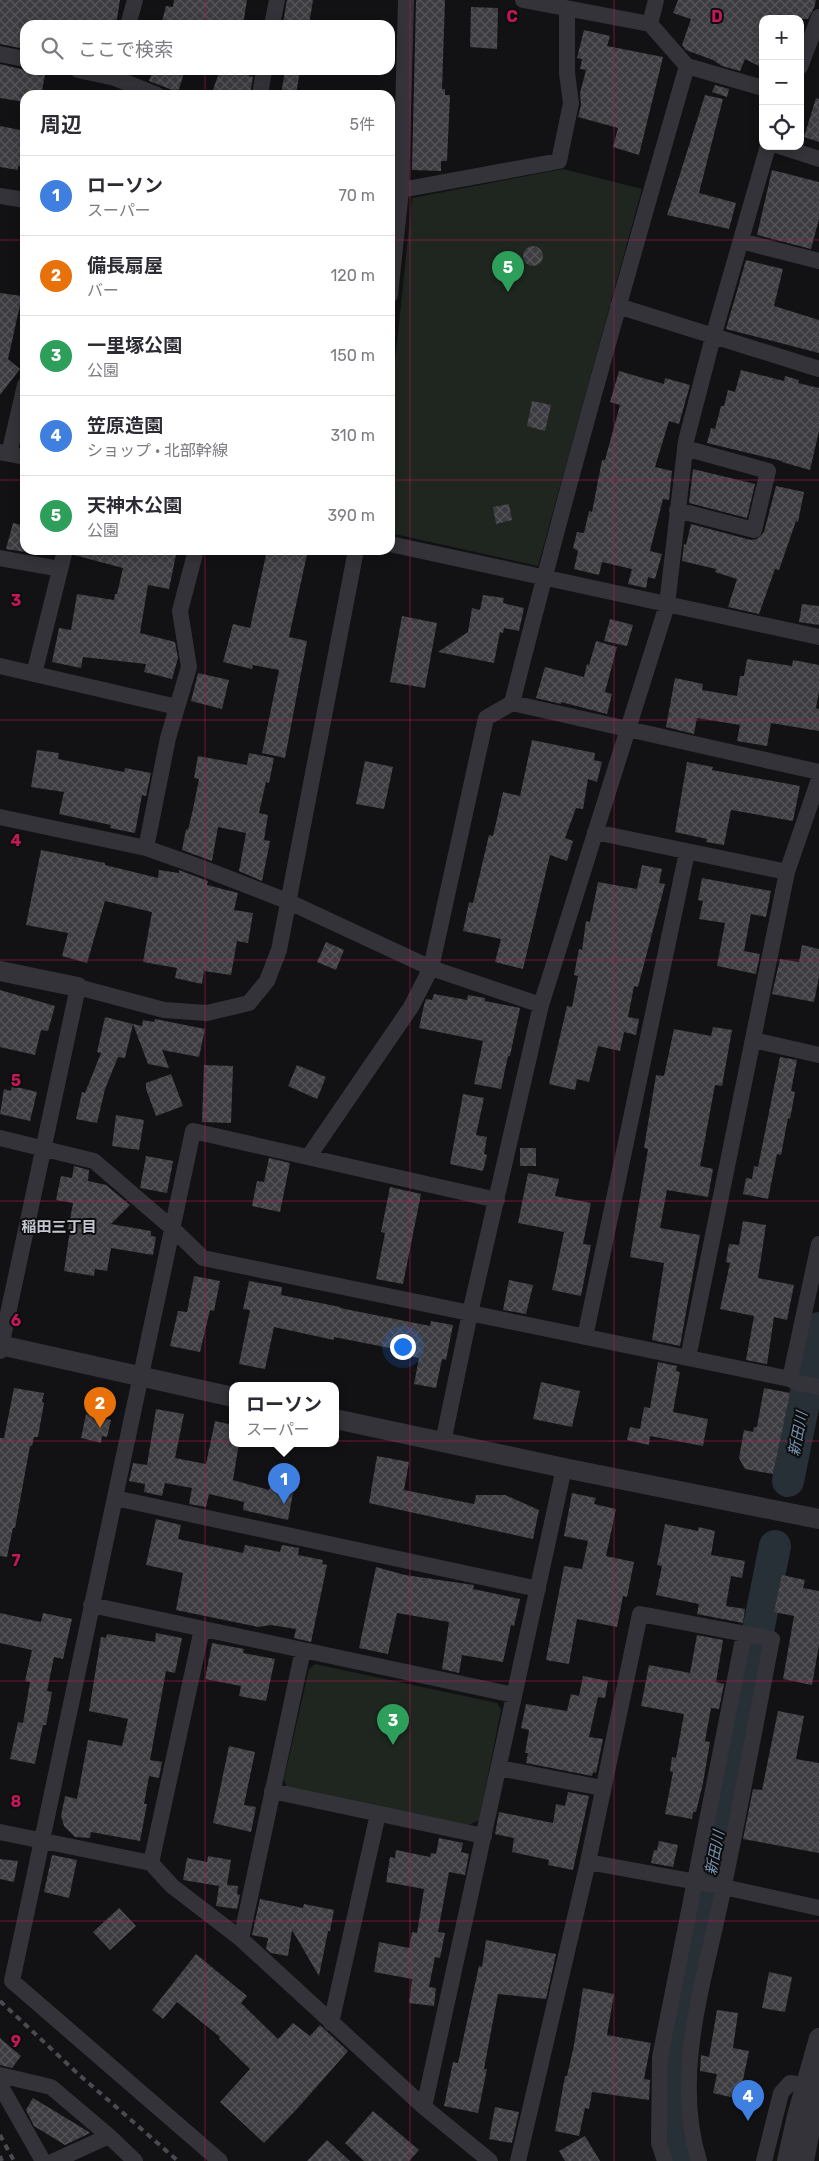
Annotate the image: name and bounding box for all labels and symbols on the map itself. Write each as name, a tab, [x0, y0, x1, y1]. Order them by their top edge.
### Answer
text: C	[506, 7, 518, 26]
text: D	[711, 7, 723, 26]
pin: 5	[492, 251, 524, 292]
text: 3	[11, 591, 21, 610]
text: 4	[11, 831, 22, 850]
text: 5	[11, 1071, 21, 1090]
district label: 稲田三丁目	[21, 1218, 97, 1236]
text: 6	[11, 1311, 21, 1330]
your location	[390, 1334, 416, 1360]
pin: 2	[84, 1387, 116, 1428]
water label: 新田川	[785, 1408, 812, 1458]
pin: 1	[268, 1463, 300, 1504]
text: 7	[11, 1551, 21, 1570]
pin: 3	[377, 1704, 409, 1745]
text: 8	[11, 1792, 22, 1811]
water label: 新田川	[702, 1827, 729, 1877]
text: 9	[11, 2032, 21, 2051]
pin: 4	[732, 2080, 764, 2121]

